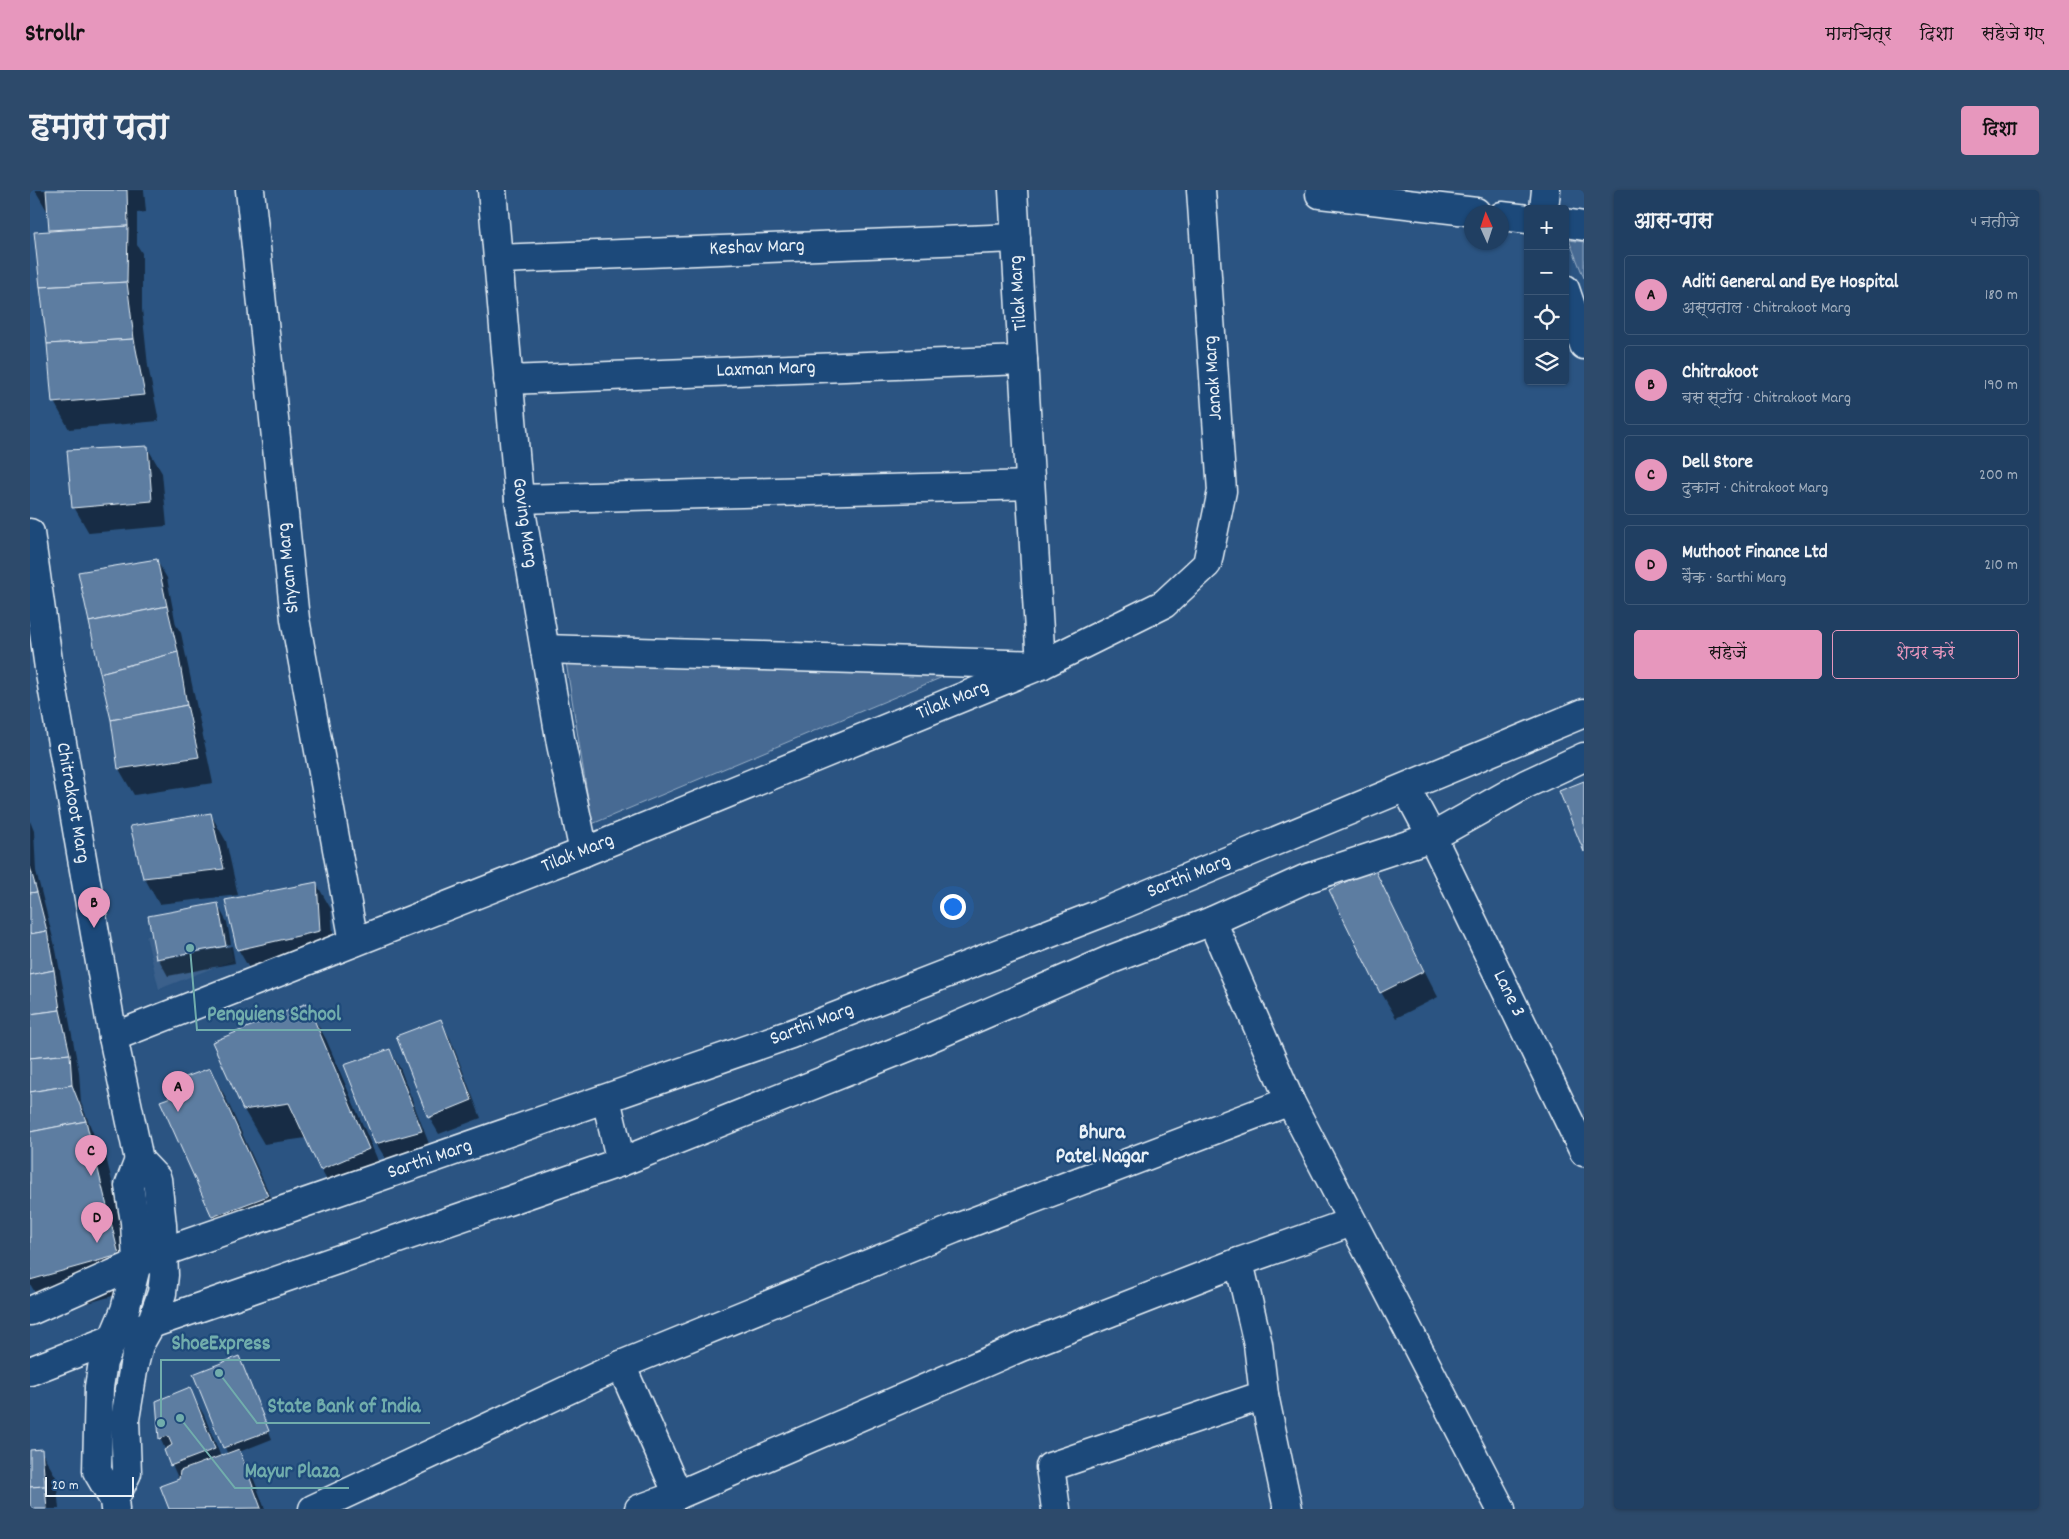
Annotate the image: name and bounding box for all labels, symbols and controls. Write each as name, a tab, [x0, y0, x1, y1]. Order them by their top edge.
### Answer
text: Strollr	[25, 18, 84, 52]
text: मानचित्र	[1825, 23, 1892, 48]
text: दिशा	[1920, 23, 1954, 48]
text: सहेजे गए	[1982, 23, 2044, 48]
text: हमारा पता	[30, 105, 169, 155]
button: दिशा	[1961, 106, 2039, 155]
north arrow	[1464, 205, 1509, 250]
map controls	[1524, 205, 1569, 385]
button: +	[1524, 205, 1569, 250]
text: आस-पास	[1634, 208, 1713, 238]
text: 4 नतीजे	[1971, 211, 2019, 234]
street label: Keshav Marg	[709, 232, 805, 264]
button: −	[1524, 250, 1569, 295]
street label: Tilak Marg	[1002, 254, 1036, 332]
text: Aditi General and Eye Hospital	[1682, 270, 1898, 297]
text: A	[1647, 284, 1655, 307]
text: 180 m	[1985, 284, 2018, 307]
button: locate	[1524, 295, 1569, 340]
text: अस्पताल · Chitrakoot Marg	[1682, 297, 1851, 320]
street label: Janak Marg	[1197, 334, 1231, 422]
button: layers	[1524, 340, 1569, 385]
street label: Laxman Marg	[716, 354, 816, 386]
text: Chitrakoot	[1682, 360, 1758, 387]
text: B	[1647, 374, 1655, 397]
text: 190 m	[1984, 374, 2018, 397]
text: बस स्टॉप · Chitrakoot Marg	[1682, 387, 1851, 410]
text: Dell Store	[1682, 450, 1753, 477]
text: C	[1647, 464, 1655, 487]
text: 200 m	[1979, 464, 2018, 487]
street label: Goving Marg	[504, 476, 544, 570]
text: दुकान · Chitrakoot Marg	[1682, 477, 1828, 500]
street label: Shyam Marg	[270, 521, 308, 615]
text: Muthoot Finance Ltd	[1682, 540, 1828, 567]
text: D	[1647, 554, 1655, 577]
text: 210 m	[1984, 554, 2018, 577]
text: बैंक · Sarthi Marg	[1682, 567, 1786, 590]
button: सहेजें	[1634, 630, 1822, 679]
button: शेयर करें	[1832, 630, 2019, 679]
street label: Tilak Marg	[913, 674, 993, 728]
street label: Chitrakoot Marg	[48, 740, 96, 866]
street label: Tilak Marg	[538, 827, 618, 881]
street label: Sarthi Marg	[1143, 848, 1235, 906]
pin: B	[78, 887, 110, 928]
your location	[940, 894, 966, 920]
street label: Lane 3	[1485, 966, 1531, 1022]
callout: Penguiens School	[197, 994, 351, 1030]
street label: Sarthi Marg	[766, 996, 858, 1054]
text: Penguiens School	[207, 1001, 342, 1031]
pin: A	[162, 1071, 194, 1112]
district label: Bhura Patel Nagar	[1055, 1119, 1150, 1173]
street label: Sarthi Marg	[384, 1132, 476, 1188]
pin: C	[75, 1135, 107, 1176]
pin: D	[81, 1202, 113, 1243]
callout: ShoeExpress	[161, 1324, 280, 1360]
text: ShoeExpress	[171, 1330, 271, 1360]
callout: State Bank of India	[257, 1387, 430, 1423]
text: State Bank of India	[268, 1393, 422, 1423]
callout: Mayur Plaza	[235, 1452, 349, 1488]
text: Mayur Plaza	[245, 1458, 340, 1488]
scale bar	[45, 1474, 134, 1497]
text: 20 m	[52, 1476, 79, 1496]

